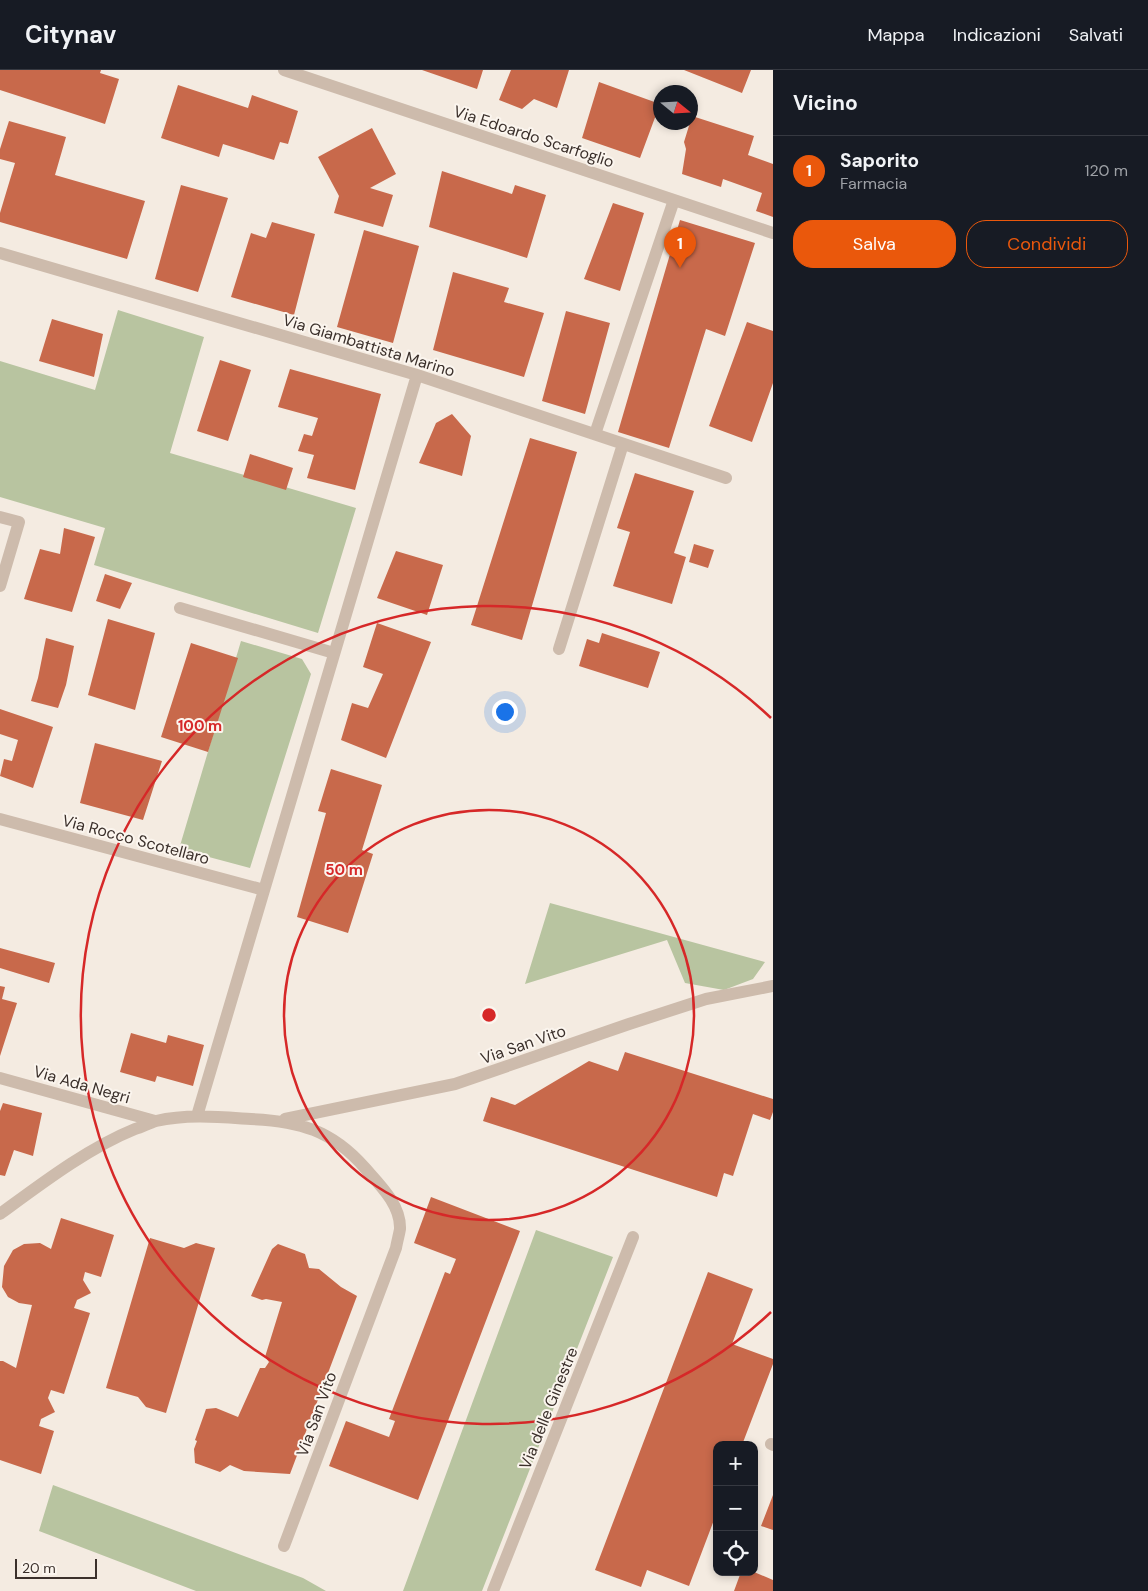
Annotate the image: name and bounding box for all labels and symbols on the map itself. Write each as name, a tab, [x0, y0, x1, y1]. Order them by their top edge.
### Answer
north arrow	[653, 85, 698, 130]
street label: Via Edoardo Scarfoglio	[451, 101, 617, 172]
pin: 1	[664, 227, 696, 268]
street label: Via Giambattista Marino	[280, 309, 457, 382]
your location	[492, 699, 518, 725]
text: 100 m	[178, 716, 222, 736]
street label: Via Rocco Scotellaro	[60, 810, 212, 869]
text: 50 m	[325, 860, 363, 880]
centre of rings	[480, 1006, 498, 1024]
street label: Via San Vito	[478, 1020, 569, 1069]
street label: Via Ada Negri	[31, 1061, 133, 1108]
street label: Via delle Ginestre	[514, 1344, 583, 1472]
street label: Via San Vito	[291, 1369, 342, 1460]
scale bar	[15, 1556, 98, 1579]

